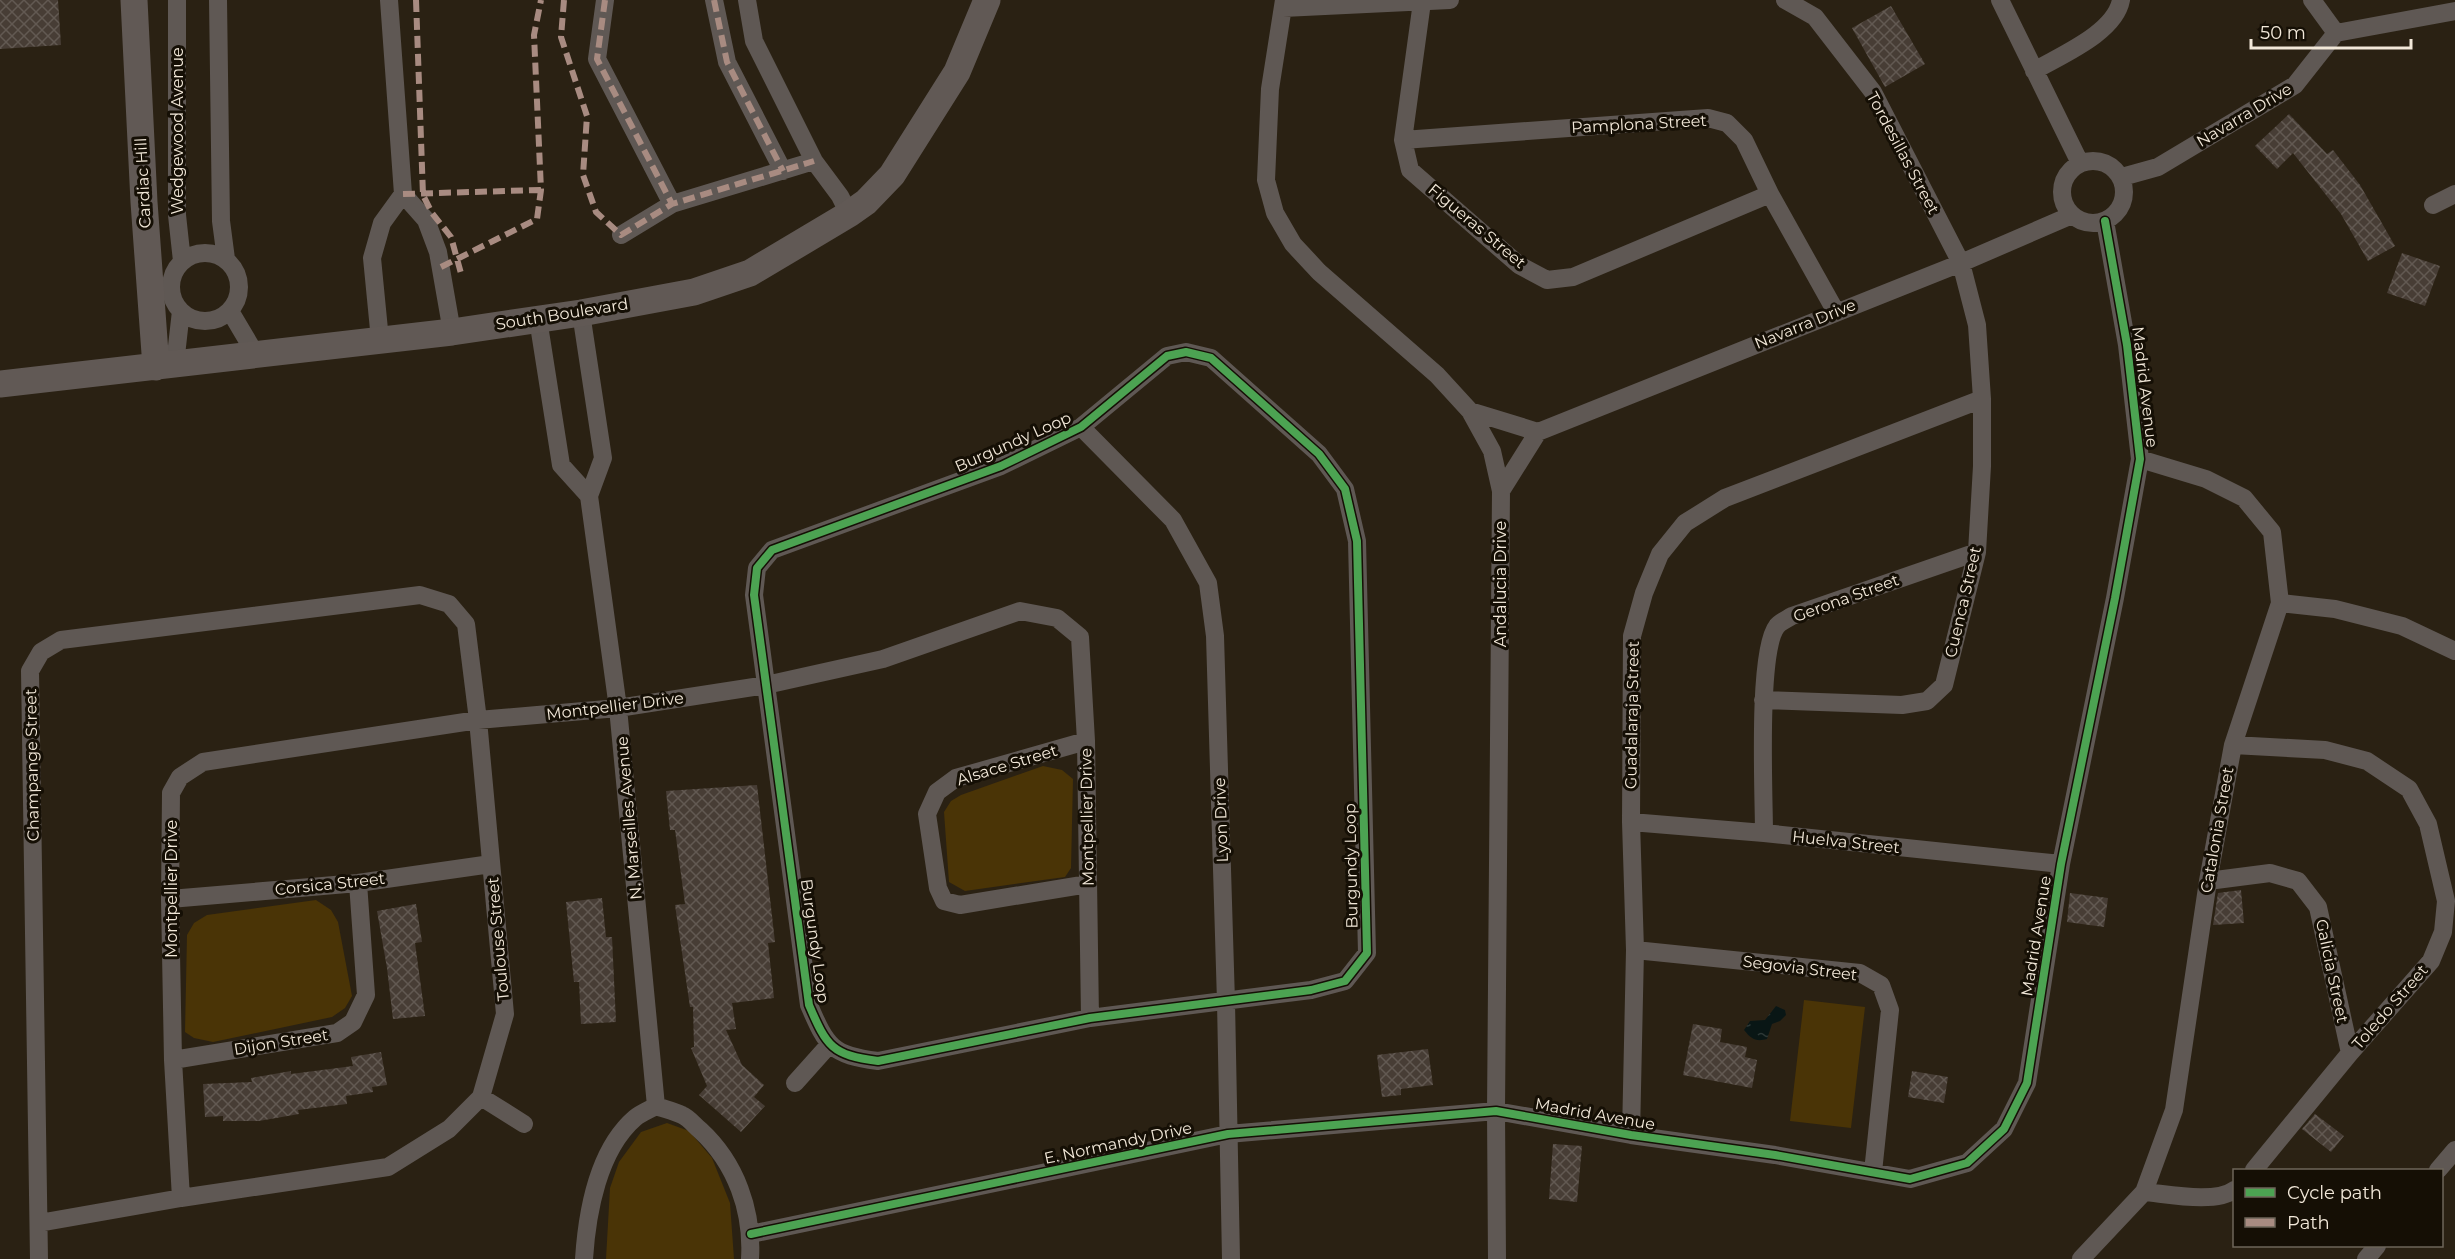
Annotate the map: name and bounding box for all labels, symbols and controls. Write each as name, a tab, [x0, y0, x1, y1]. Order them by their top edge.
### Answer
scale bar	[2251, 12, 2412, 50]
text: 50 m	[2260, 22, 2306, 44]
street label: Wedgewood Avenue	[168, 47, 187, 215]
street label: Navarra Drive	[2193, 79, 2295, 151]
street label: Tordesillas Street	[1863, 89, 1943, 218]
street label: Pamplona Street	[1571, 111, 1708, 137]
street label: Cardiac Hill	[131, 137, 155, 229]
street label: Figueras Street	[1424, 180, 1530, 273]
street label: South Boulevard	[495, 294, 629, 334]
street label: Navarra Drive	[1752, 295, 1858, 353]
street label: Madrid Avenue	[2128, 325, 2162, 449]
street label: Burgundy Loop	[952, 408, 1074, 476]
street label: Andalucia Drive	[1491, 521, 1510, 647]
street label: Cuenca Street	[1941, 544, 1985, 659]
street label: Gerona Street	[1791, 570, 1902, 626]
street label: Guadalaraja Street	[1621, 640, 1643, 789]
street label: Champange Street	[21, 688, 43, 842]
street label: Montpellier Drive	[545, 688, 685, 724]
street label: N. Marseilles Avenue	[612, 735, 646, 901]
street label: Alsace Street	[954, 741, 1060, 789]
street label: Montpellier Drive	[1076, 748, 1098, 886]
street label: Catalonia Street	[2197, 765, 2238, 895]
street label: Lyon Drive	[1210, 777, 1232, 863]
street label: Burgundy Loop	[1340, 803, 1362, 929]
street label: Montpellier Drive	[162, 820, 181, 958]
street label: Huelva Street	[1791, 827, 1901, 857]
street label: Corsica Street	[274, 869, 386, 899]
street label: Madrid Avenue	[2017, 874, 2055, 998]
street label: Toulouse Street	[483, 876, 513, 1002]
street label: Burgundy Loop	[797, 878, 833, 1005]
street label: Galicia Street	[2312, 917, 2352, 1025]
street label: Segovia Street	[1742, 952, 1859, 985]
street label: Toledo Street	[2348, 960, 2432, 1053]
street label: Dijon Street	[232, 1025, 330, 1059]
street label: Madrid Avenue	[1533, 1094, 1657, 1134]
street label: E. Normandy Drive	[1042, 1118, 1194, 1168]
legend	[2233, 1169, 2443, 1247]
text: Cycle path	[2287, 1182, 2382, 1204]
text: Path	[2287, 1212, 2330, 1234]

